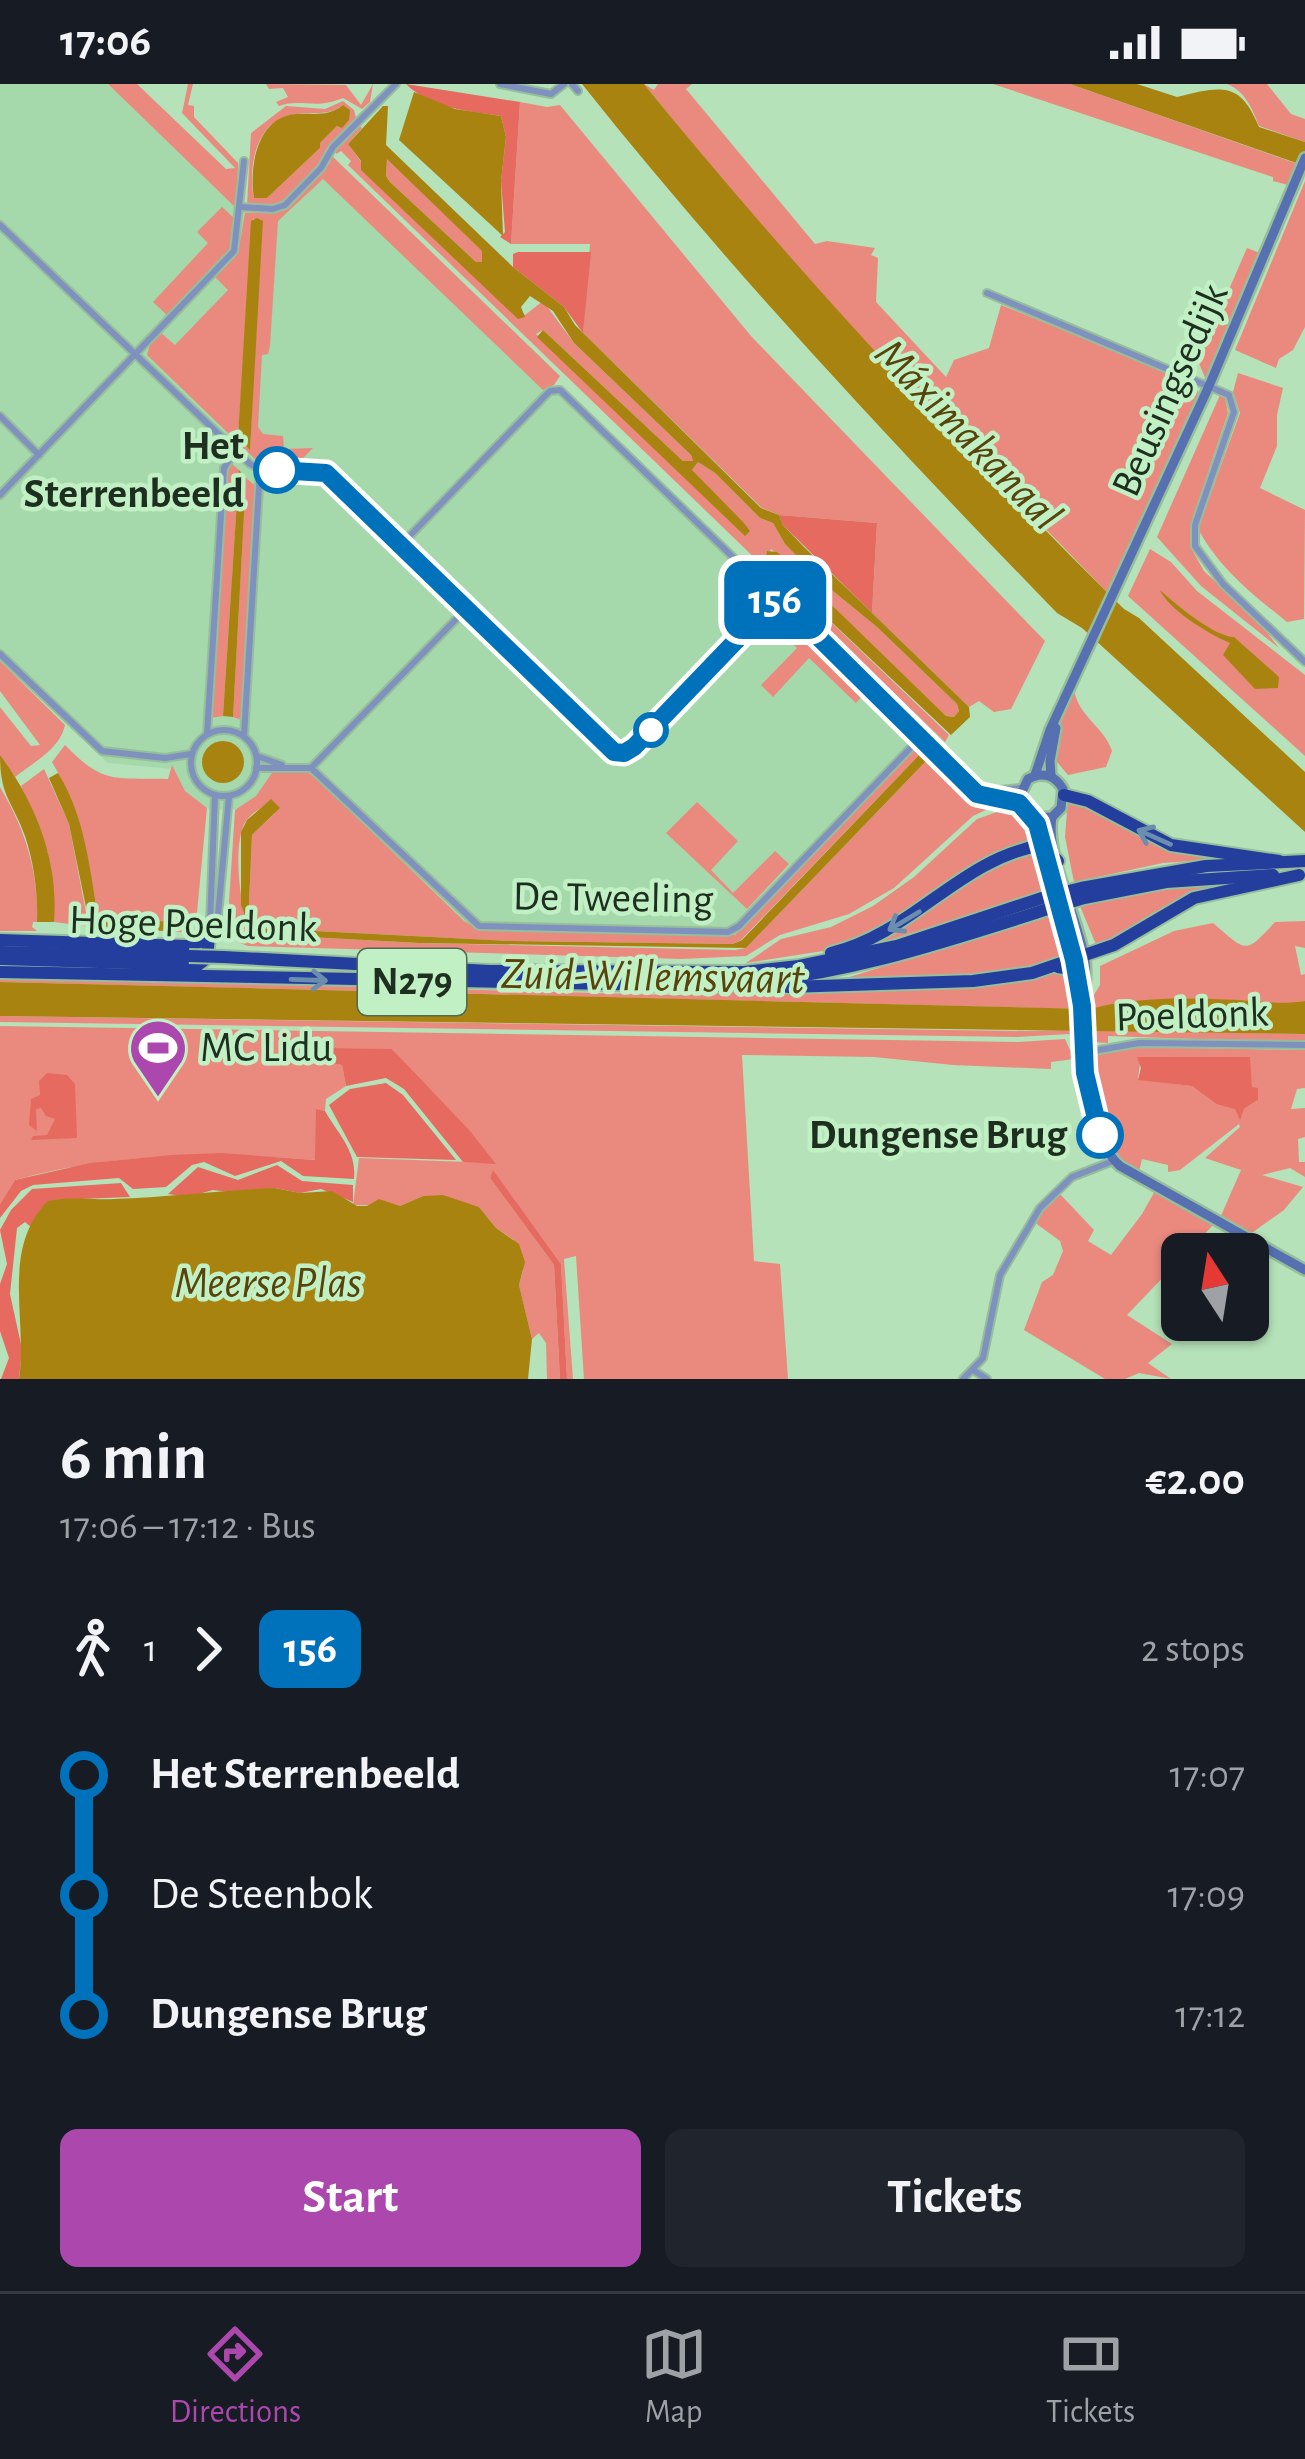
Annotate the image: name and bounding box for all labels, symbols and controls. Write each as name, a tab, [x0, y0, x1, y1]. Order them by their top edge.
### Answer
text: 17:06	[60, 19, 151, 64]
street label: Beusingsedijk	[1104, 277, 1236, 503]
water label: Máximakanaal	[866, 331, 1070, 539]
place label: Het Sterrenbeeld	[23, 425, 244, 515]
marker: Het Sterrenbeeld	[255, 448, 299, 492]
line badge: 156	[706, 561, 844, 639]
text: 156	[748, 579, 802, 621]
unlabelled marker	[635, 714, 667, 746]
one-way arrow	[1137, 824, 1173, 846]
street label: De Tweeling	[512, 875, 714, 921]
street label: Hoge Poeldonk	[68, 899, 318, 949]
one-way arrow	[888, 909, 922, 933]
road number: N279	[358, 949, 466, 1015]
water label: Zuid-Willemsvaart	[501, 952, 805, 1002]
one-way arrow	[289, 969, 328, 992]
street label: Poeldonk	[1115, 991, 1269, 1039]
sports icon: MC Lidu	[127, 1017, 189, 1099]
place label: MC Lidu	[200, 1027, 333, 1069]
marker: Dungense Brug	[1078, 1113, 1122, 1157]
place label: Dungense Brug	[809, 1114, 1068, 1156]
north arrow	[1161, 1233, 1269, 1341]
map controls	[1161, 1233, 1269, 1341]
water label: Meerse Plas	[174, 1261, 362, 1306]
text: 6 min	[60, 1425, 207, 1491]
text: €2.00	[1146, 1458, 1245, 1503]
text: 17:06 – 17:12 · Bus	[60, 1507, 316, 1546]
icon: walk	[60, 1616, 126, 1682]
icon: forward	[175, 1616, 241, 1682]
text: 156	[283, 1628, 337, 1670]
text: 1	[144, 1630, 157, 1669]
text: 2 stops	[1141, 1630, 1245, 1669]
text: Het Sterrenbeeld	[150, 1752, 460, 1797]
text: 17:07	[1170, 1756, 1245, 1795]
text: De Steenbok	[150, 1872, 373, 1917]
text: 17:09	[1167, 1876, 1245, 1915]
text: Dungense Brug	[150, 1992, 427, 2037]
text: 17:12	[1175, 1996, 1245, 2035]
button: Start	[60, 2129, 641, 2267]
button: Tickets	[665, 2129, 1245, 2267]
tab: Directions	[170, 2321, 301, 2433]
tab: Map	[641, 2321, 707, 2433]
tab: Tickets	[1046, 2321, 1135, 2433]

